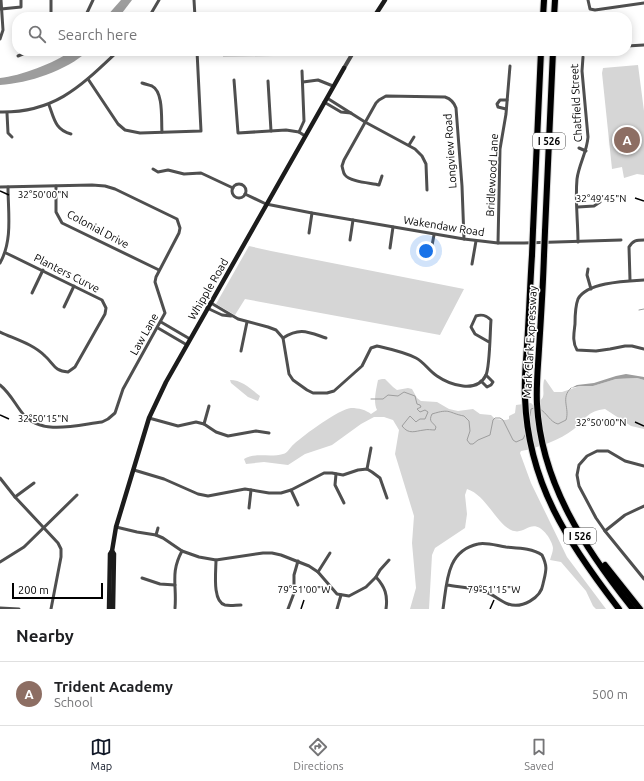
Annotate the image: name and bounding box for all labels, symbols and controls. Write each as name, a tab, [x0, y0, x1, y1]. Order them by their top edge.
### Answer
search box	[12, 12, 632, 56]
icon: search	[26, 23, 48, 45]
text: Search here	[58, 26, 137, 43]
street label: Chatfield Street	[568, 63, 584, 143]
street label: Longview Road	[441, 113, 459, 189]
pin: A	[614, 125, 640, 155]
street label: Bridlewood Lane	[484, 133, 500, 217]
road number: I 526	[533, 133, 565, 149]
text: 32°50'00"N	[18, 189, 68, 200]
text: 32°49'45"N	[576, 193, 626, 204]
street label: Colonial Drive	[65, 208, 131, 250]
street label: Wakendaw Road	[403, 214, 485, 238]
your location	[416, 241, 436, 261]
street label: Planters Curve	[32, 251, 102, 295]
street label: Whipple Road	[186, 256, 230, 322]
street label: Mark Clark Expressway	[521, 285, 539, 399]
street label: Law Lane	[128, 311, 160, 357]
text: 32°50'15"N	[18, 413, 68, 424]
text: 32°50'00"N	[576, 417, 626, 428]
road number: I 526	[564, 528, 596, 544]
scale bar	[12, 581, 103, 600]
text: 200 m	[18, 584, 49, 596]
text: 79°51'00"W	[278, 584, 330, 595]
text: 79°51'15"W	[468, 584, 520, 595]
text: Nearby	[16, 626, 74, 645]
text: Trident Academy	[54, 678, 173, 695]
text: A	[24, 687, 34, 701]
text: 500 m	[592, 687, 628, 701]
text: School	[54, 695, 93, 709]
tab: Map	[90, 736, 112, 772]
tab: Directions	[293, 736, 344, 772]
tab: Saved	[524, 736, 554, 772]

